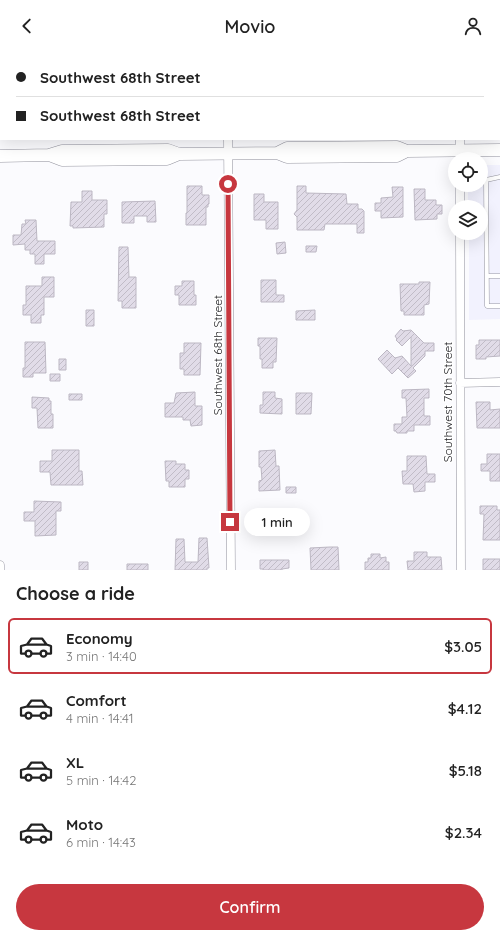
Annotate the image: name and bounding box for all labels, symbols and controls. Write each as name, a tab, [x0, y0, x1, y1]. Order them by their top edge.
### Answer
icon: back	[16, 15, 38, 37]
text: Movio	[225, 15, 275, 38]
icon: person	[462, 15, 484, 37]
text: Southwest 68th Street	[40, 68, 201, 87]
text: Southwest 68th Street	[40, 106, 201, 125]
map controls	[448, 152, 488, 240]
button: locate	[448, 152, 488, 192]
route start	[219, 175, 237, 193]
button: layers	[448, 200, 488, 240]
street label: Southwest 68th Street	[210, 295, 225, 415]
street label: Southwest 70th Street	[440, 342, 455, 462]
callout: 1 min	[244, 508, 310, 536]
route end	[221, 513, 239, 531]
text: 1 min	[261, 514, 293, 530]
text: Choose a ride	[16, 582, 135, 605]
icon: car	[18, 628, 54, 664]
text: Economy	[66, 629, 133, 648]
text: $3.05	[444, 637, 482, 656]
text: 3 min · 14:40	[66, 648, 137, 664]
icon: car	[18, 690, 54, 726]
text: Comfort	[66, 691, 127, 710]
text: $4.12	[448, 699, 482, 718]
text: 4 min · 14:41	[66, 710, 134, 726]
icon: car	[18, 752, 54, 788]
text: XL	[66, 753, 84, 772]
text: $5.18	[449, 761, 482, 780]
text: 5 min · 14:42	[66, 772, 136, 788]
icon: car	[18, 814, 54, 850]
text: Moto	[66, 815, 103, 834]
text: $2.34	[445, 823, 482, 842]
text: 6 min · 14:43	[66, 834, 136, 850]
button: Confirm	[16, 884, 484, 930]

